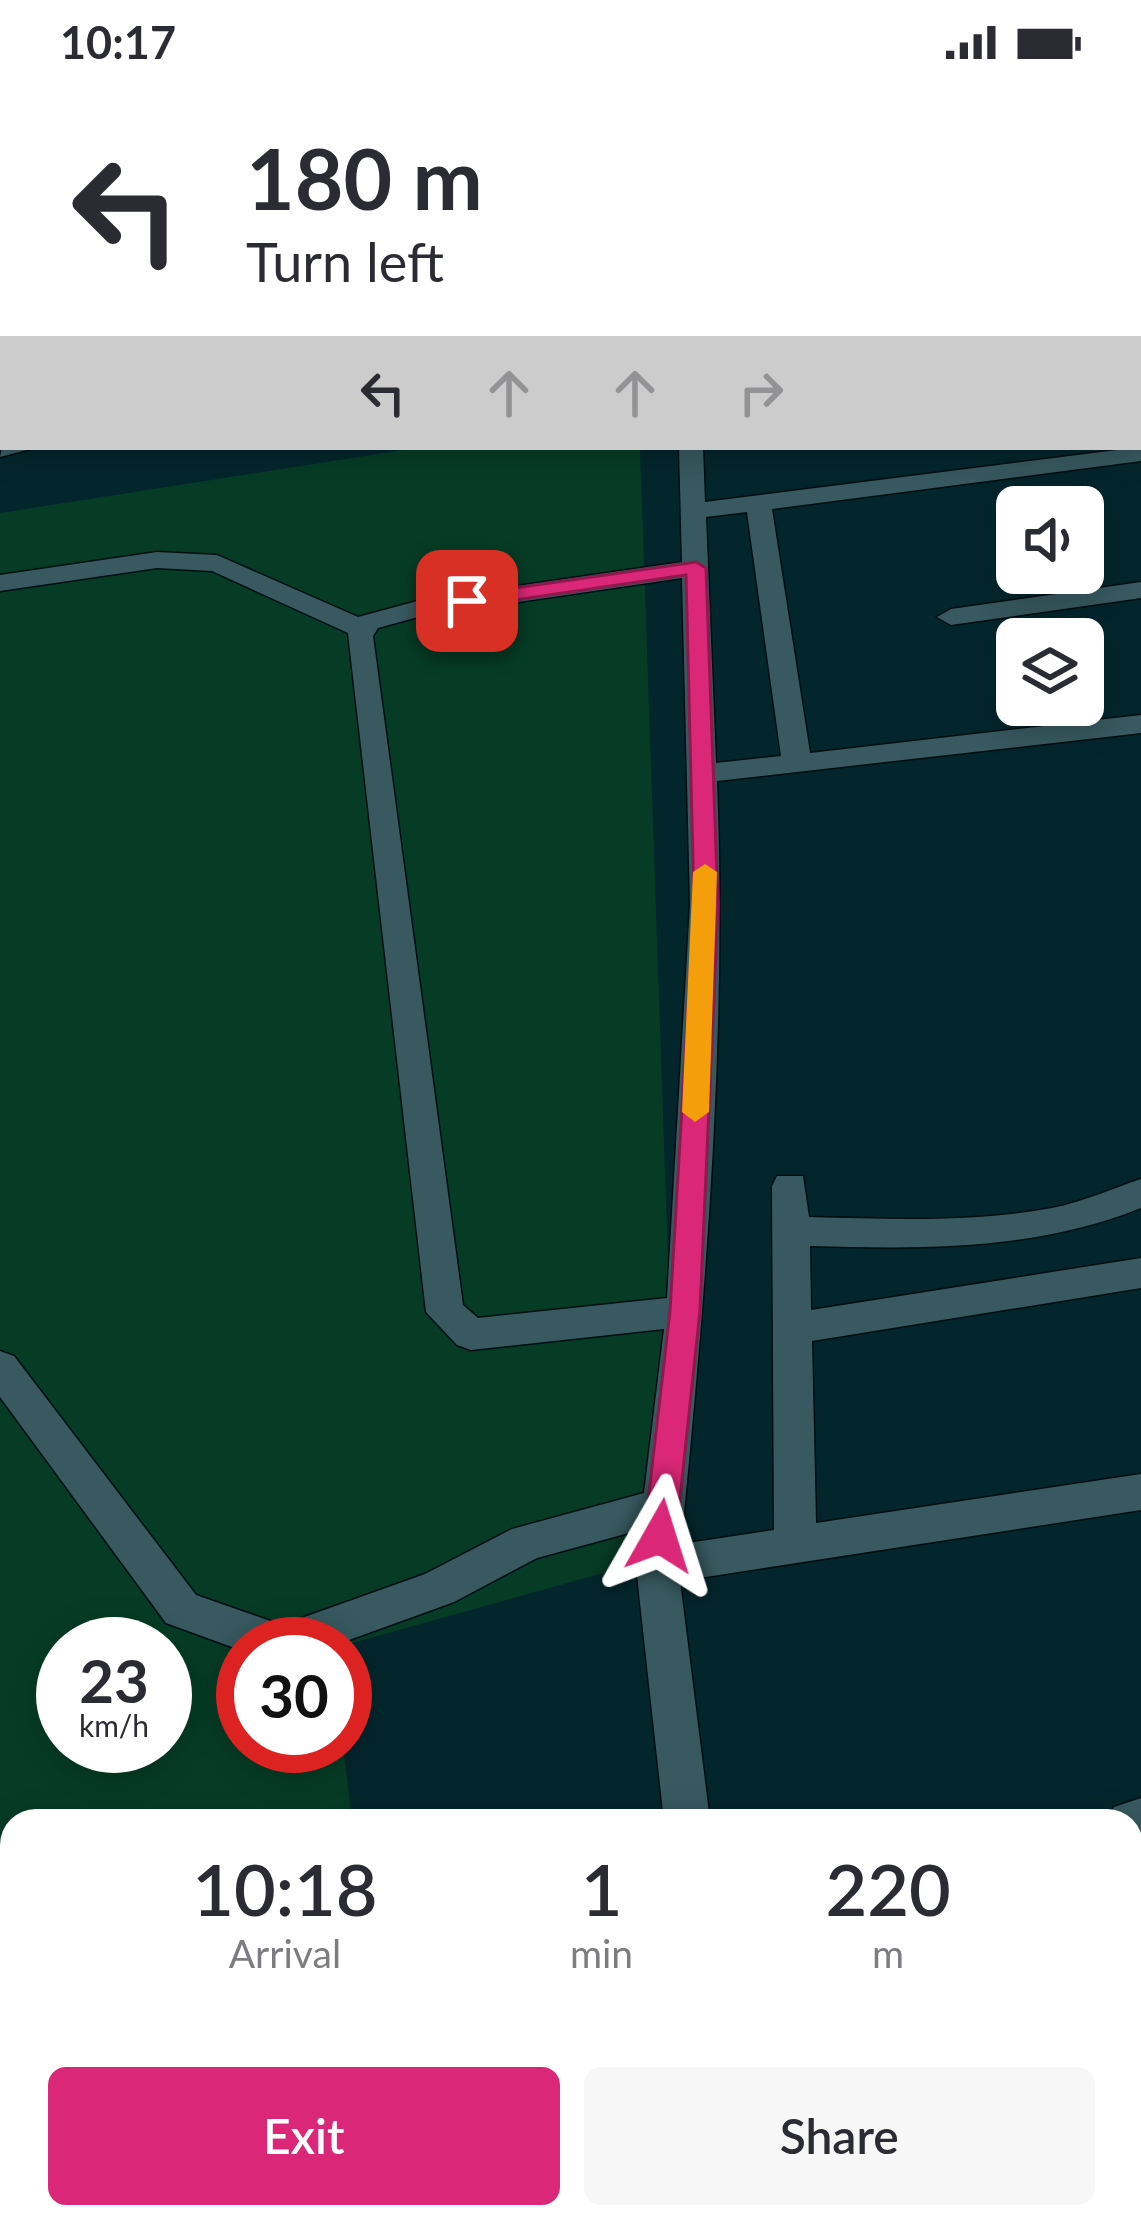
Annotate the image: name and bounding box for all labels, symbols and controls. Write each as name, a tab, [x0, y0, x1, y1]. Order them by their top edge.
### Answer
text: 10:17	[60, 15, 176, 69]
text: 180 m	[246, 127, 483, 228]
icon: left	[48, 132, 204, 288]
text: Turn left	[246, 229, 444, 294]
icon: left	[350, 360, 416, 426]
icon: ahead	[476, 360, 542, 426]
icon: ahead	[602, 360, 668, 426]
icon: right	[728, 360, 794, 426]
map controls	[996, 486, 1104, 726]
button: sound	[996, 486, 1104, 594]
pin	[416, 550, 518, 652]
icon: arrive	[434, 568, 500, 634]
button: layers	[996, 618, 1104, 726]
position arrow	[597, 1473, 723, 1599]
speed limit sign: 30	[216, 1617, 372, 1773]
text: 23	[79, 1644, 149, 1716]
text: km/h	[79, 1707, 149, 1743]
text: 10:18	[192, 1845, 378, 1931]
text: 1	[581, 1845, 622, 1931]
text: 220	[825, 1845, 951, 1931]
text: Arrival	[229, 1930, 341, 1976]
text: min	[570, 1930, 633, 1976]
text: m	[872, 1930, 904, 1976]
button: Exit	[48, 2067, 560, 2205]
button: Share	[584, 2067, 1095, 2205]

